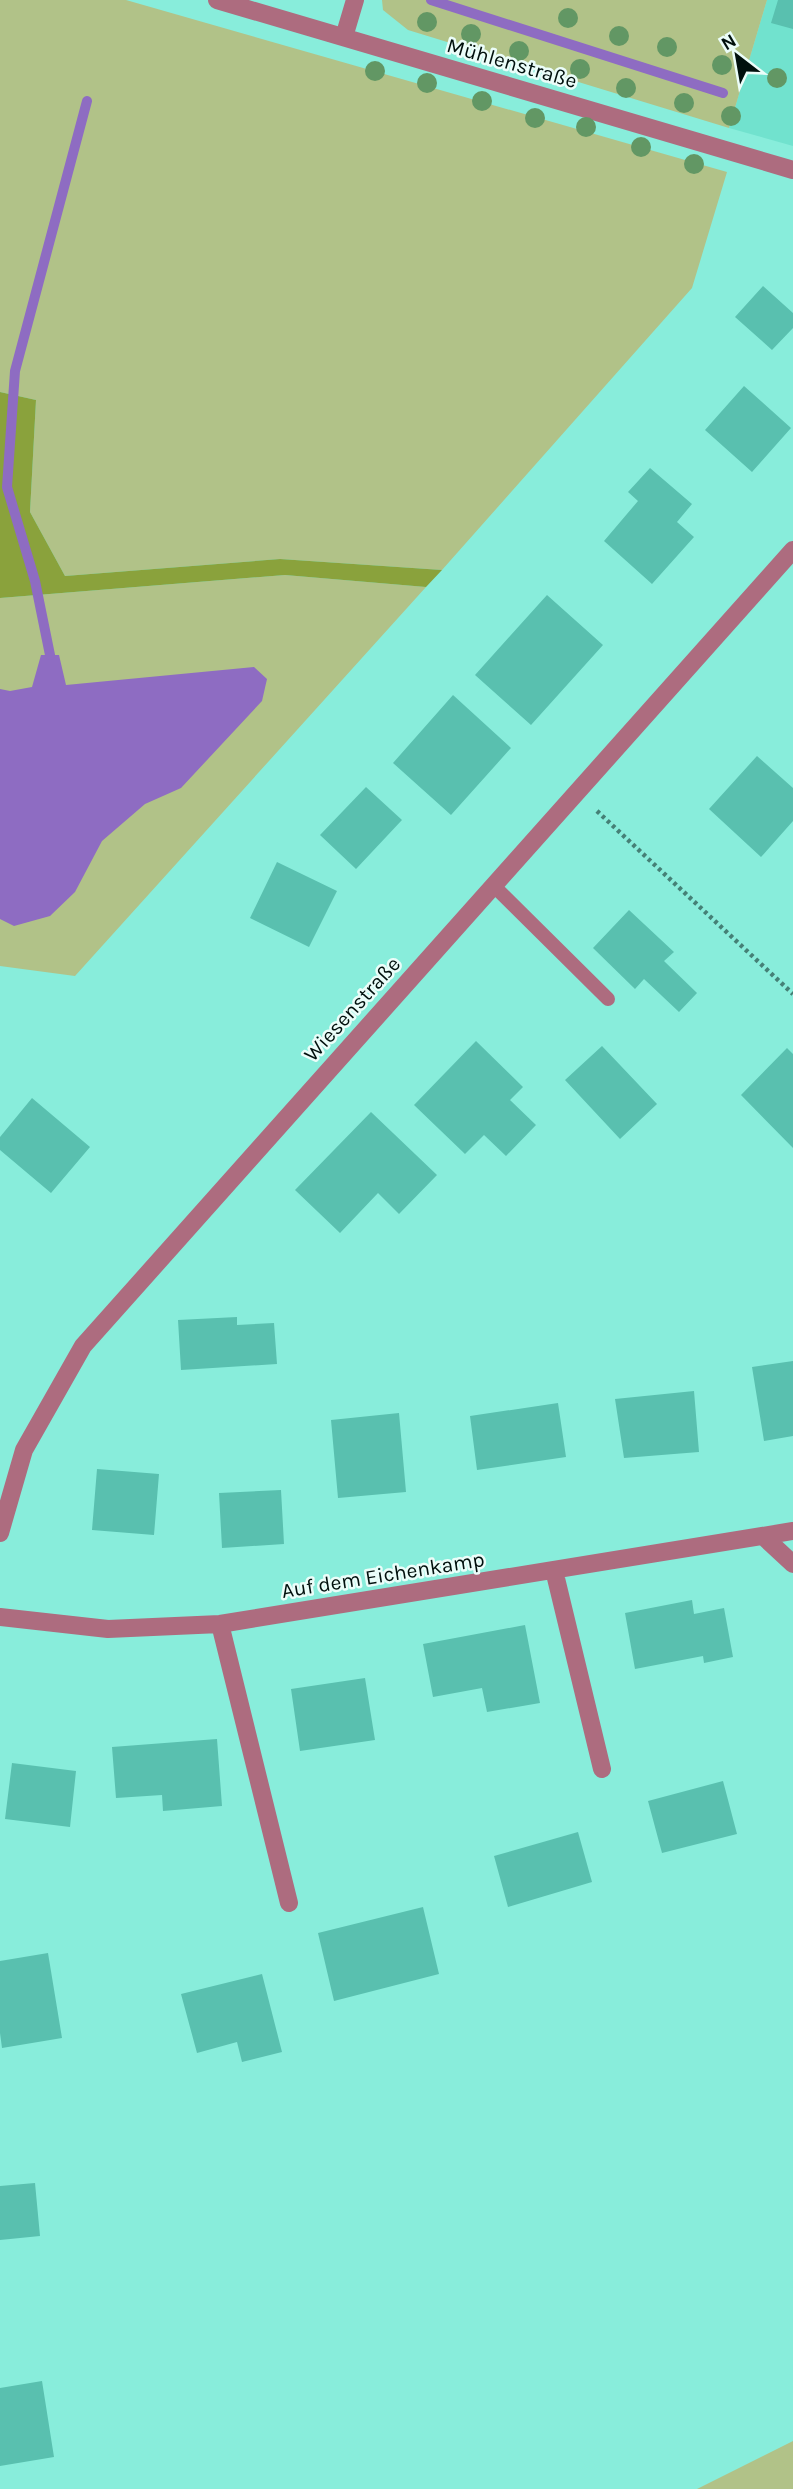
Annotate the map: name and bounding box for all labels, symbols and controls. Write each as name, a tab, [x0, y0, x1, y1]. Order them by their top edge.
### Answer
north arrow	[702, 21, 772, 91]
text: N	[717, 29, 740, 55]
street label: Mühlenstraße	[444, 33, 580, 93]
street label: Wiesenstraße	[299, 952, 405, 1066]
street label: Auf dem Eichenkamp	[280, 1547, 486, 1603]

